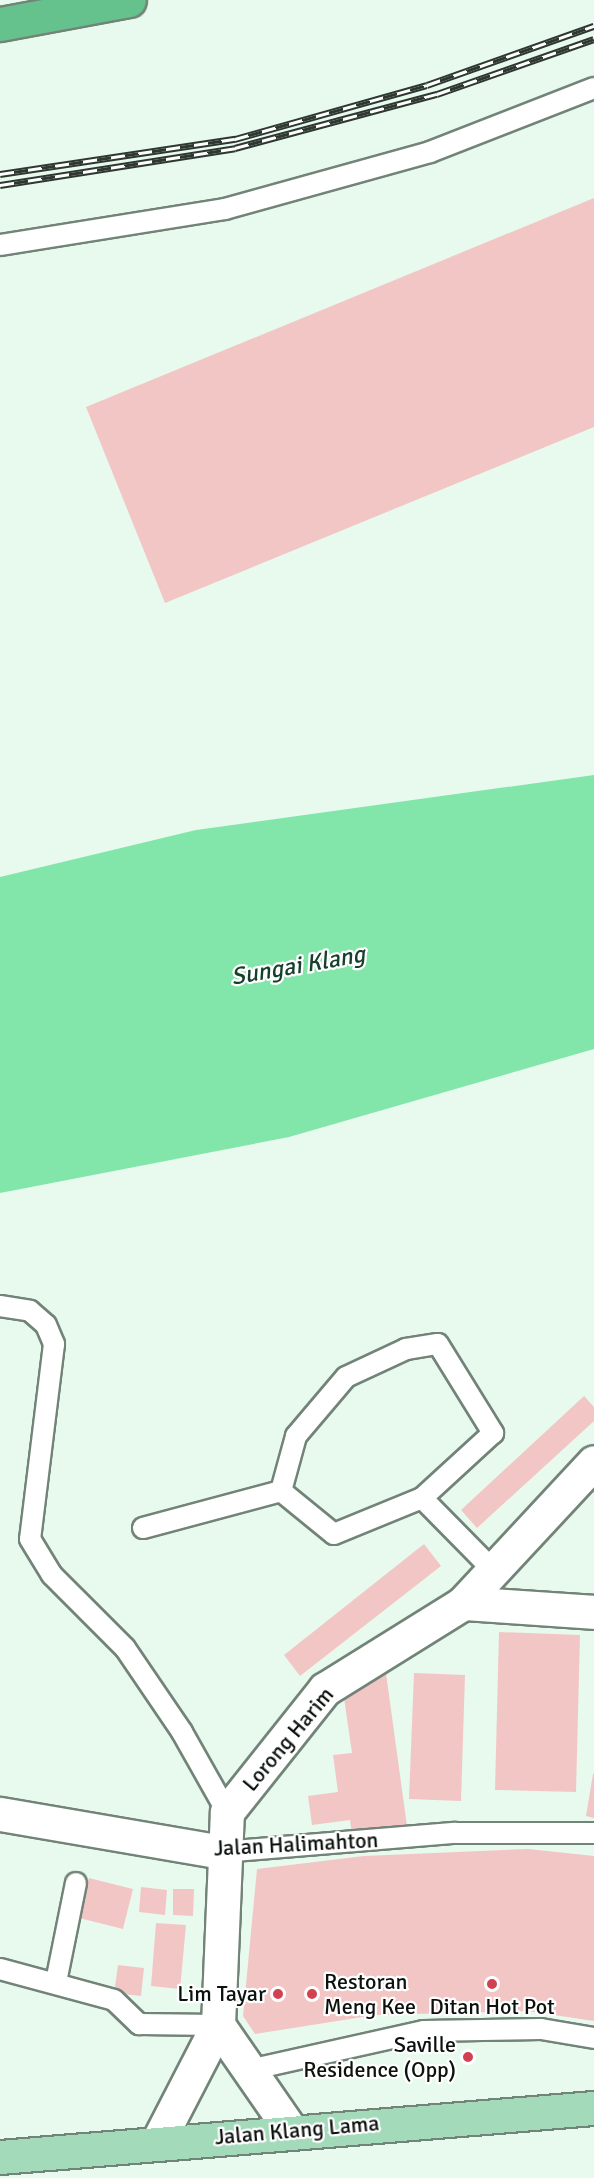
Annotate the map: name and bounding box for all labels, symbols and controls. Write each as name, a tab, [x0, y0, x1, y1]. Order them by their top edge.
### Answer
water label: Sungai Klang	[229, 940, 367, 992]
street label: Lorong Harim	[237, 1682, 339, 1796]
street label: Jalan Halimahton	[213, 1827, 379, 1861]
place label: Restoran Meng Kee	[324, 1968, 416, 2020]
marker: Ditan Hot Pot	[485, 1977, 499, 1991]
place label: Lim Tayar	[177, 1981, 266, 2007]
marker: Lim Tayar	[271, 1987, 285, 2001]
marker: Restoran Meng Kee	[305, 1987, 319, 2001]
place label: Ditan Hot Pot	[429, 1994, 555, 2020]
place label: Saville Residence (Opp)	[303, 2031, 456, 2082]
marker: Saville Residence (Opp)	[461, 2050, 475, 2064]
street label: Jalan Klang Lama	[214, 2110, 380, 2150]

